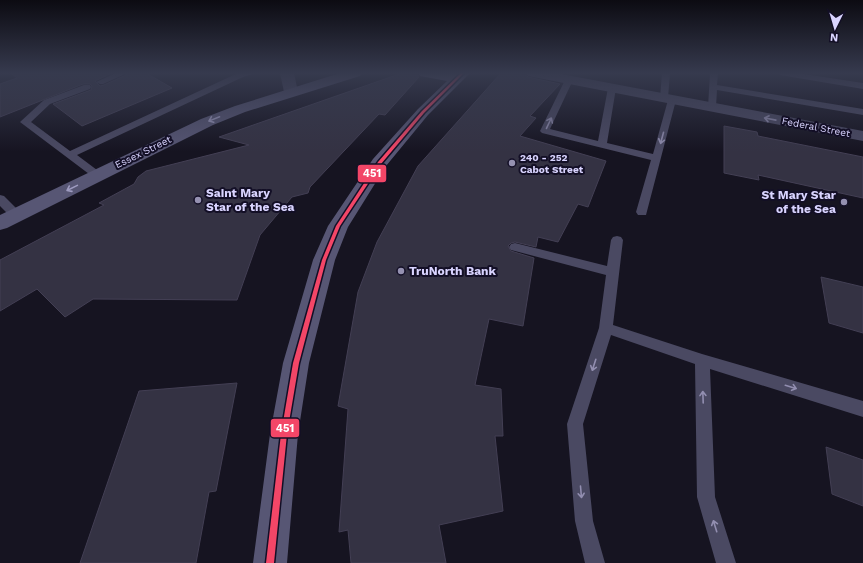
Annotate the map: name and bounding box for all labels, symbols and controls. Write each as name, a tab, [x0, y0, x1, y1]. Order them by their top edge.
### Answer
north arrow	[815, 8, 855, 48]
text: N	[830, 31, 839, 44]
one-way arrow	[764, 114, 777, 122]
street label: Federal Street	[781, 115, 852, 139]
one-way arrow	[209, 116, 221, 124]
one-way arrow	[546, 118, 553, 130]
one-way arrow	[658, 131, 665, 144]
street label: Essex Street	[113, 133, 174, 170]
place label: 240 - 252 Cabot Street	[520, 152, 584, 175]
marker: 240 - 252 Cabot Street	[507, 158, 517, 168]
line badge: 451	[357, 164, 387, 183]
text: 451	[363, 167, 381, 180]
one-way arrow	[66, 184, 78, 192]
place label: Saint Mary Star of the Sea	[206, 186, 295, 214]
place label: St Mary Star of the Sea	[761, 188, 837, 216]
marker: Saint Mary Star of the Sea	[193, 195, 203, 205]
marker: St Mary Star of the Sea	[839, 197, 849, 207]
place label: TruNorth Bank	[409, 264, 497, 278]
marker: TruNorth Bank	[396, 266, 406, 276]
one-way arrow	[590, 359, 598, 371]
one-way arrow	[784, 384, 797, 391]
one-way arrow	[699, 391, 707, 404]
line badge: 451	[270, 418, 300, 438]
text: 451	[276, 422, 294, 435]
one-way arrow	[578, 485, 585, 498]
one-way arrow	[711, 519, 718, 532]

